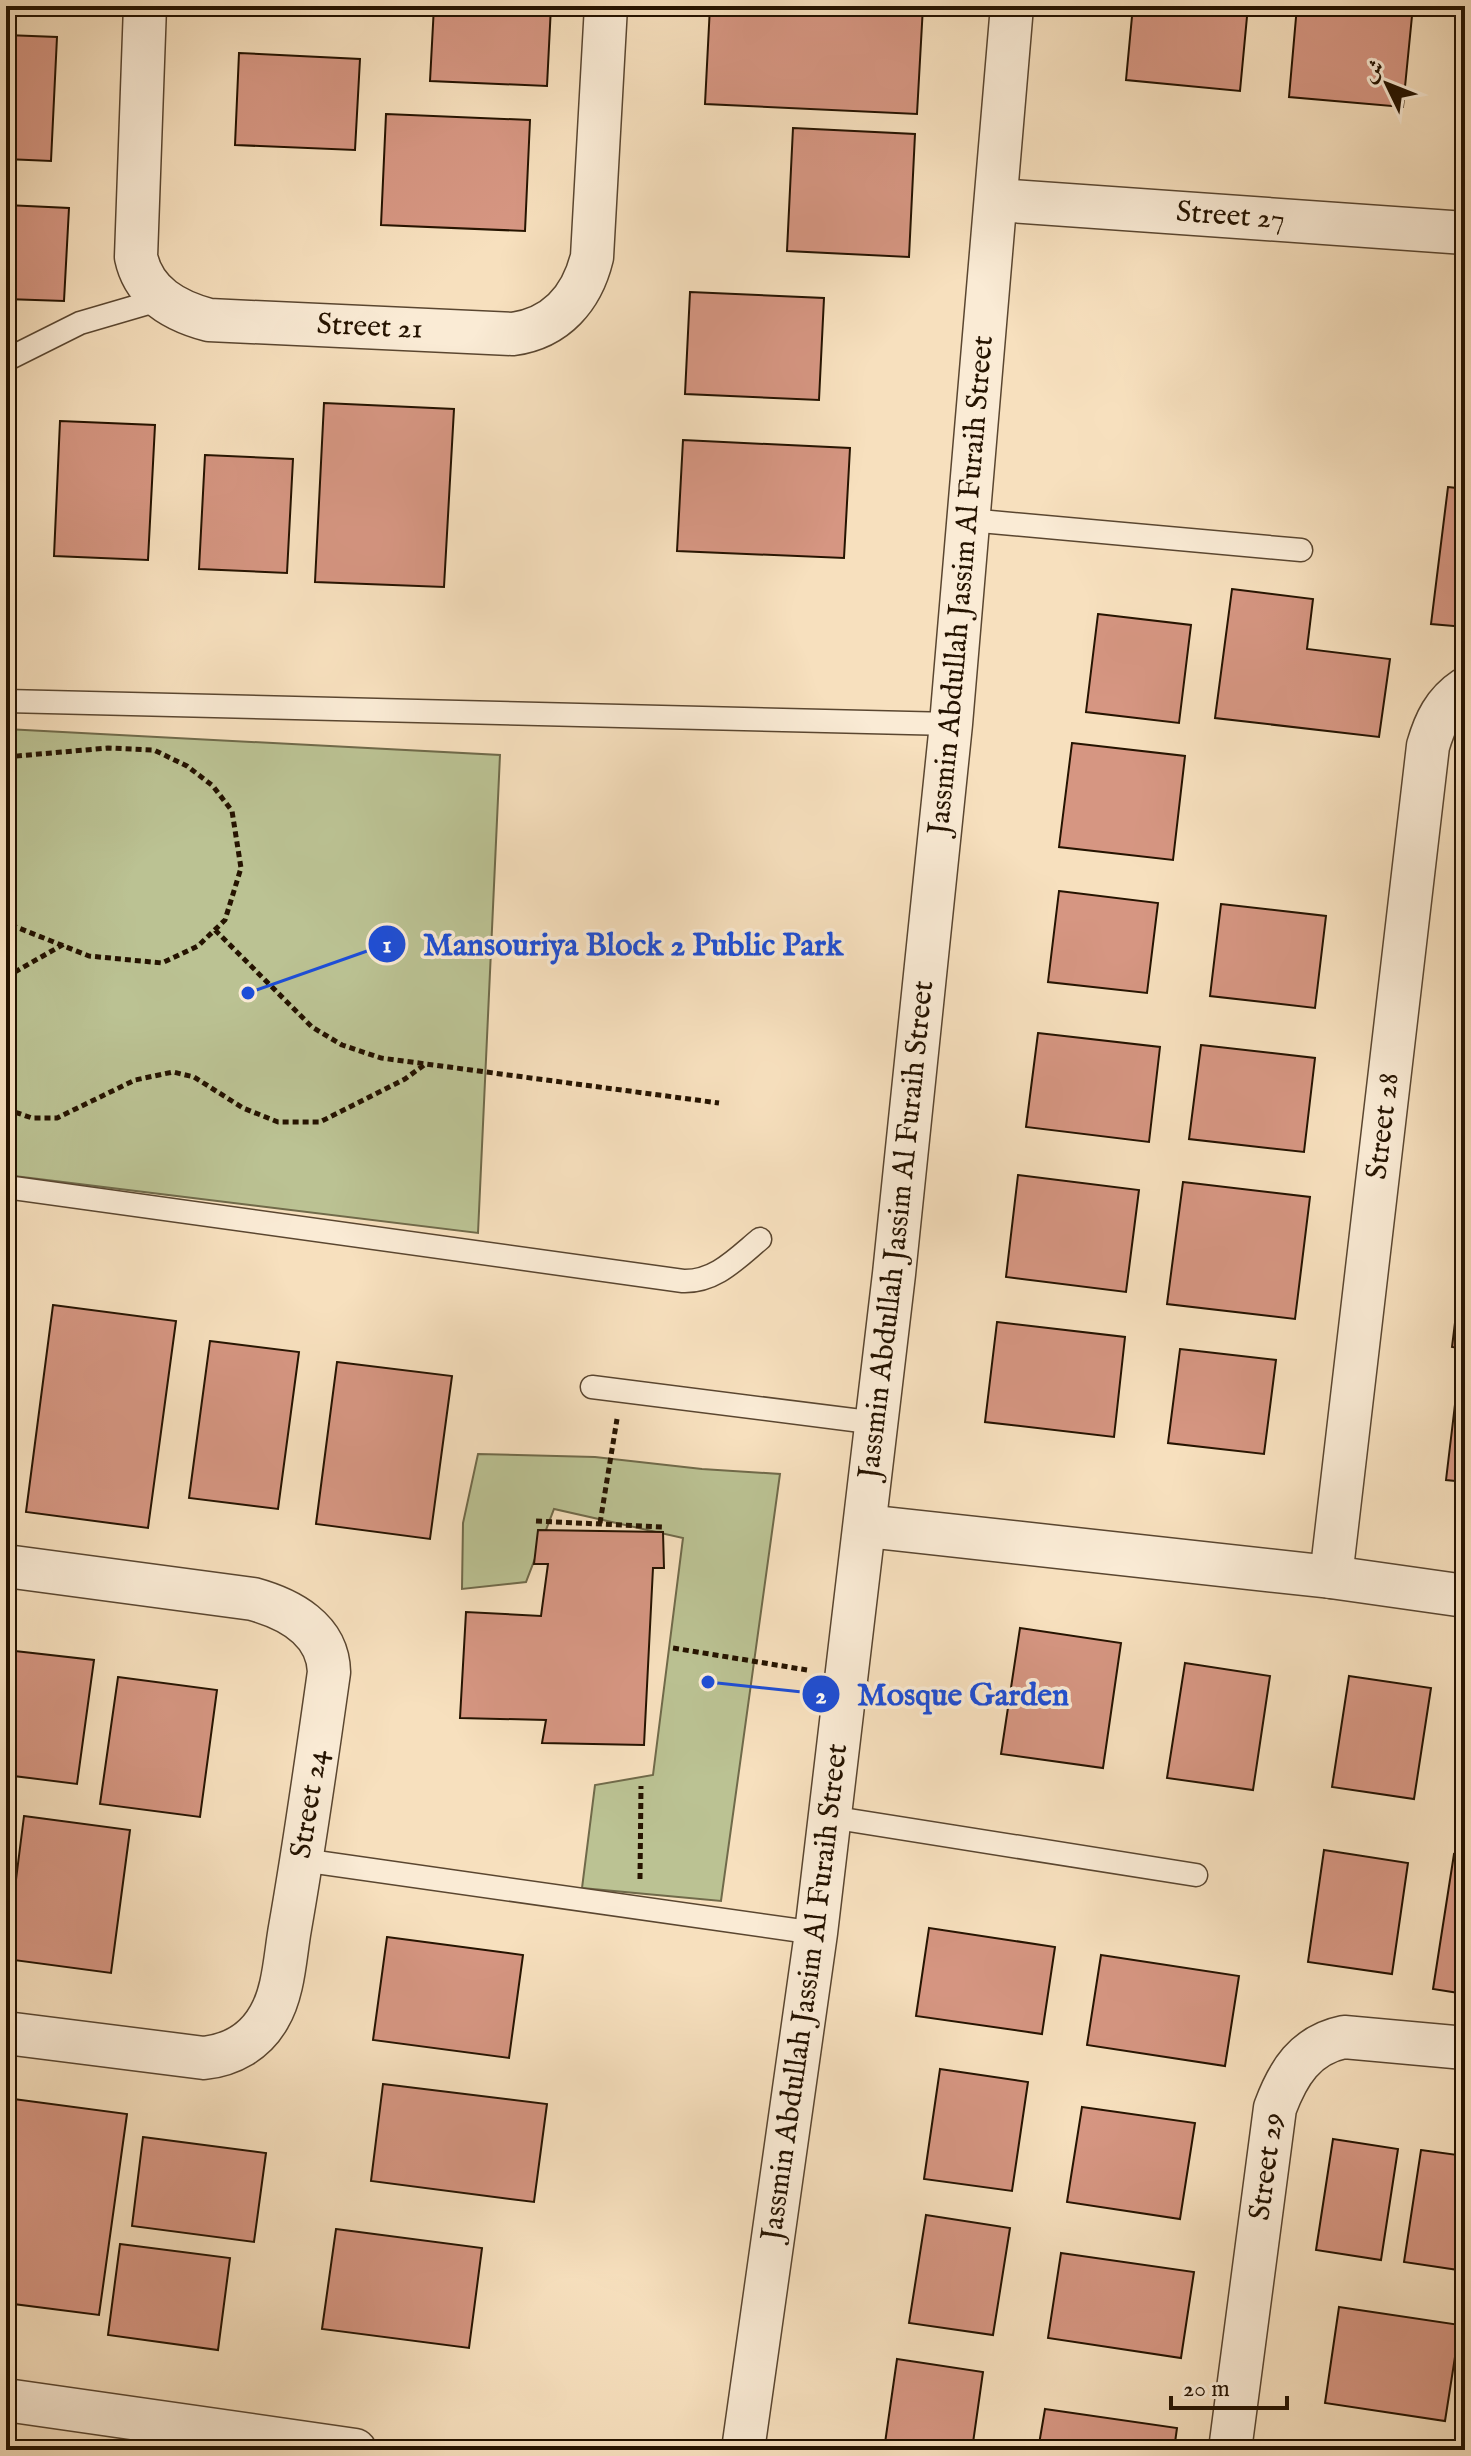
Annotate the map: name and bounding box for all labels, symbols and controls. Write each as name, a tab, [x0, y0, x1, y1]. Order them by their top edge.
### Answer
north arrow	[1347, 44, 1427, 124]
text: ش	[1356, 54, 1392, 89]
street label: Street 27	[1175, 194, 1286, 239]
street label: Street 21	[316, 306, 424, 349]
street label: Jassmin Abdullah Jassim Al Furaih Street	[920, 334, 1003, 840]
callout: Mansouriya Block 2 Public Park	[367, 916, 859, 972]
text: Mansouriya Block 2 Public Park	[423, 926, 844, 967]
text: 1	[383, 930, 392, 961]
street label: Jassmin Abdullah Jassim Al Furaih Street	[851, 979, 943, 1484]
street label: Street 28	[1359, 1071, 1409, 1181]
callout: Mosque Garden	[801, 1666, 1085, 1722]
text: Mosque Garden	[857, 1676, 1069, 1717]
text: 2	[815, 1681, 827, 1712]
street label: Jassmin Abdullah Jassim Al Furaih Street	[753, 1742, 857, 2246]
street label: Street 24	[283, 1746, 337, 1861]
street label: Street 29	[1241, 2110, 1293, 2223]
scale bar	[1171, 2360, 1287, 2410]
text: 20 m	[1183, 2374, 1230, 2405]

